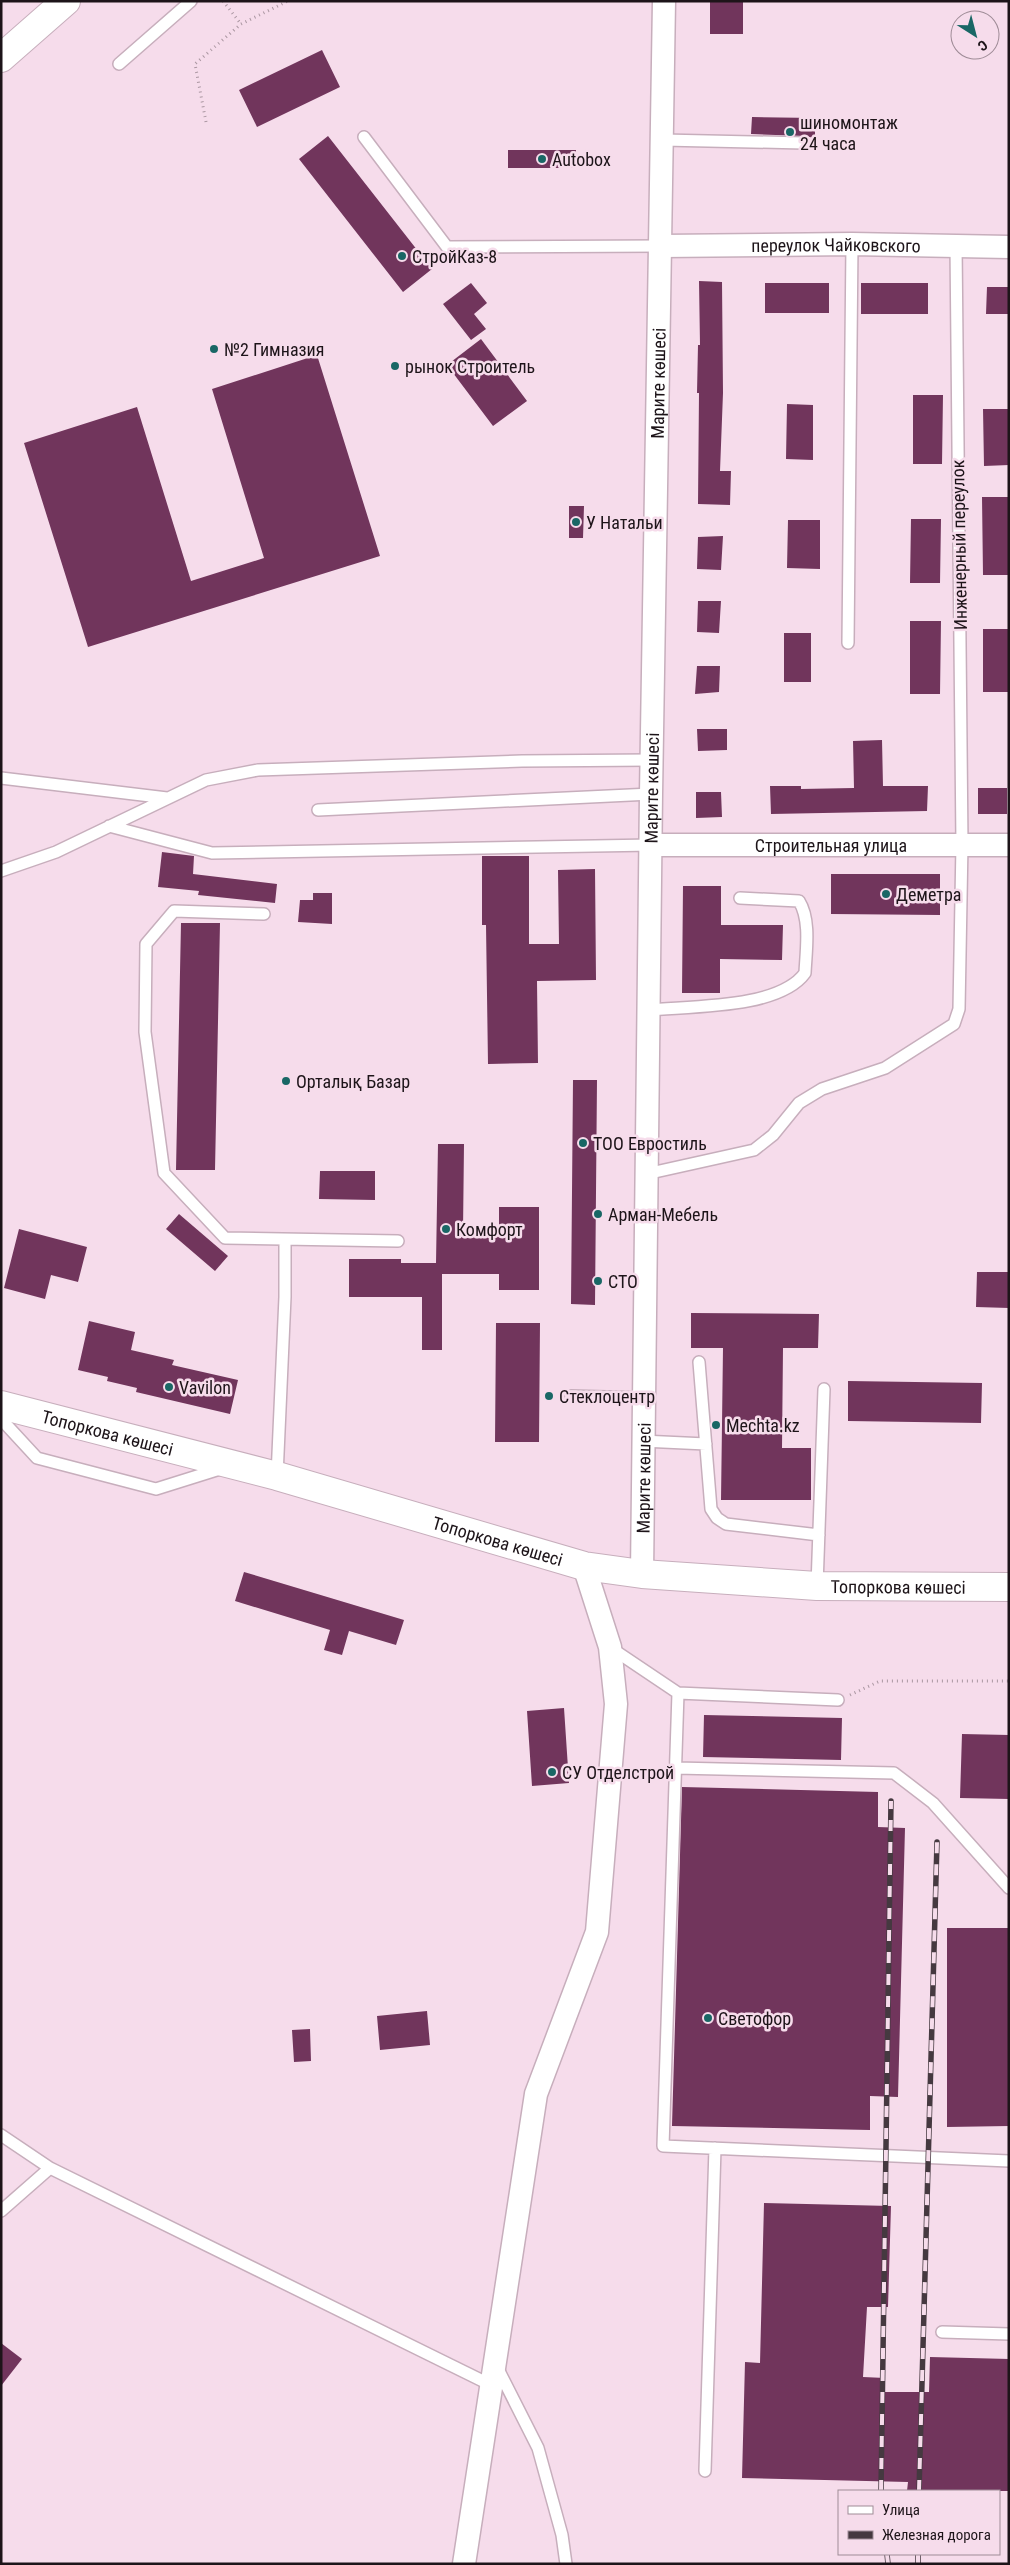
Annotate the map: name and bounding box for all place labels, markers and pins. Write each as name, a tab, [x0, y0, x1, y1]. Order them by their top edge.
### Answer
place label: шиномонтаж 24 часа	[800, 112, 898, 154]
marker: шиномонтаж 24 часа	[784, 126, 796, 138]
place label: Autobox	[552, 149, 611, 170]
marker: Autobox	[536, 153, 548, 165]
place label: СтройКаз-8	[412, 246, 497, 267]
marker: СтройКаз-8	[396, 250, 408, 262]
place label: №2 Гимназия	[224, 339, 324, 360]
marker: №2 Гимназия	[208, 343, 220, 355]
place label: рынок Строитель	[405, 356, 535, 377]
marker: рынок Строитель	[389, 360, 401, 372]
place label: У Натальи	[586, 512, 663, 533]
marker: У Натальи	[570, 516, 582, 528]
place label: Деметра	[896, 884, 961, 905]
marker: Деметра	[880, 888, 892, 900]
place label: Орталық Базар	[296, 1071, 410, 1092]
marker: Орталық Базар	[280, 1075, 292, 1087]
place label: ТОО Евростиль	[593, 1133, 707, 1154]
marker: ТОО Евростиль	[577, 1137, 589, 1149]
place label: Арман-Мебель	[608, 1204, 718, 1225]
marker: Арман-Мебель	[592, 1208, 604, 1220]
place label: Комфорт	[456, 1219, 523, 1240]
marker: Комфорт	[440, 1223, 452, 1235]
place label: СТО	[608, 1271, 638, 1292]
marker: СТО	[592, 1275, 604, 1287]
place label: Vavilon	[179, 1377, 231, 1398]
marker: Vavilon	[163, 1381, 175, 1393]
place label: Стеклоцентр	[559, 1386, 655, 1407]
marker: Стеклоцентр	[543, 1390, 555, 1402]
place label: Mechta.kz	[726, 1415, 800, 1436]
marker: Mechta.kz	[710, 1419, 722, 1431]
place label: СУ Отделстрой	[562, 1762, 674, 1783]
marker: СУ Отделстрой	[546, 1766, 558, 1778]
place label: Светофор	[718, 2008, 791, 2029]
marker: Светофор	[702, 2012, 714, 2024]

